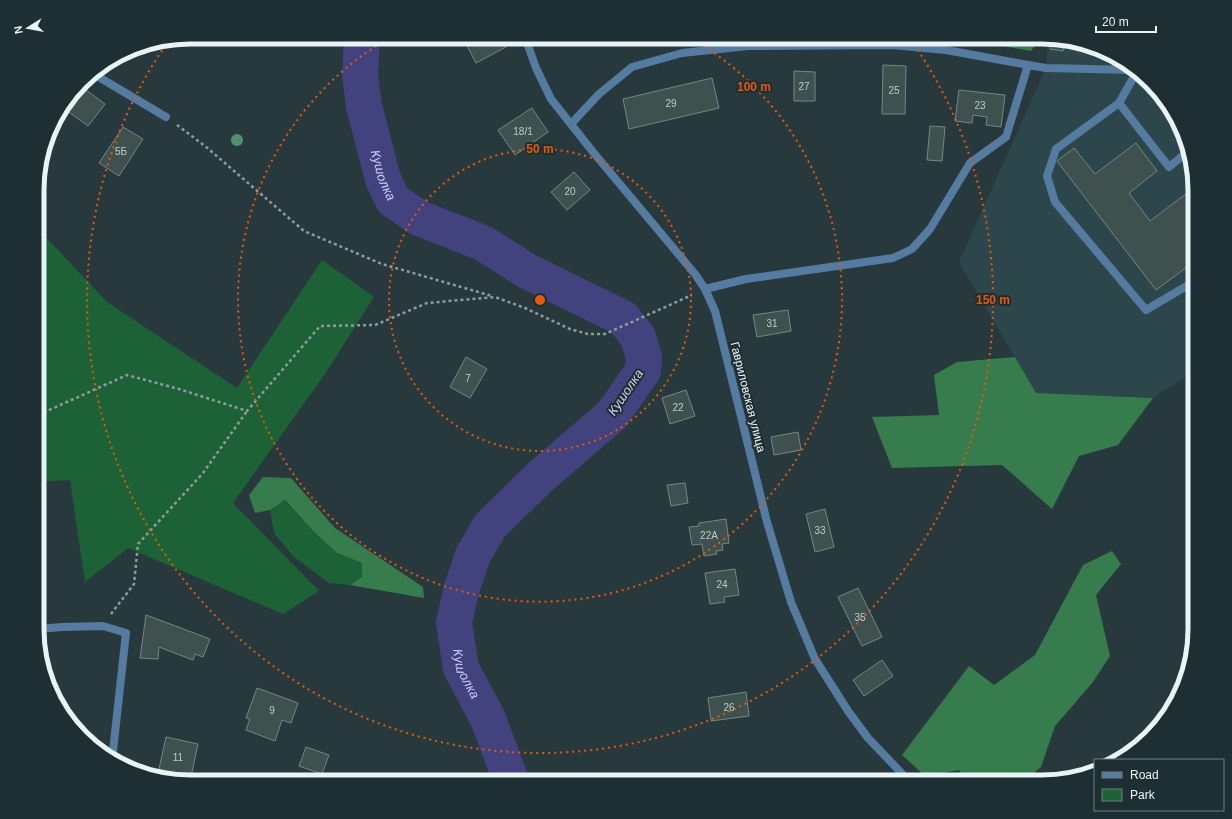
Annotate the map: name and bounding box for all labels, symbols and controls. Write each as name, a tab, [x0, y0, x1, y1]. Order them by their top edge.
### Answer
north arrow	[8, 8, 48, 48]
scale bar	[1096, 8, 1156, 34]
text: 20 m	[1102, 15, 1129, 29]
text: N	[12, 25, 25, 35]
text: 100 m	[737, 80, 771, 94]
house number: 27	[798, 81, 810, 92]
house number: 25	[888, 85, 900, 96]
house number: 29	[665, 98, 677, 109]
house number: 23	[974, 100, 986, 111]
house number: 18/1	[513, 126, 533, 137]
text: 50 m	[526, 142, 554, 156]
house number: 5Б	[115, 146, 127, 157]
water label: Кушолка	[368, 148, 399, 203]
house number: 20	[564, 186, 576, 197]
centre of rings	[533, 293, 547, 307]
text: 150 m	[976, 293, 1010, 307]
house number: 31	[766, 318, 778, 329]
street label: Гавриловская улица	[728, 340, 769, 454]
water label: Кушолка	[605, 366, 646, 418]
house number: 7	[465, 373, 471, 384]
house number: 22	[672, 402, 684, 413]
house number: 33	[814, 525, 826, 536]
house number: 22А	[700, 530, 718, 541]
house number: 24	[716, 579, 728, 590]
house number: 35	[854, 612, 866, 623]
water label: Кушолка	[450, 648, 483, 701]
house number: 26	[723, 702, 735, 713]
house number: 9	[269, 705, 275, 716]
house number: 11	[173, 752, 184, 763]
legend	[1094, 759, 1224, 811]
text: Road	[1130, 768, 1159, 782]
text: Park	[1130, 788, 1156, 802]

